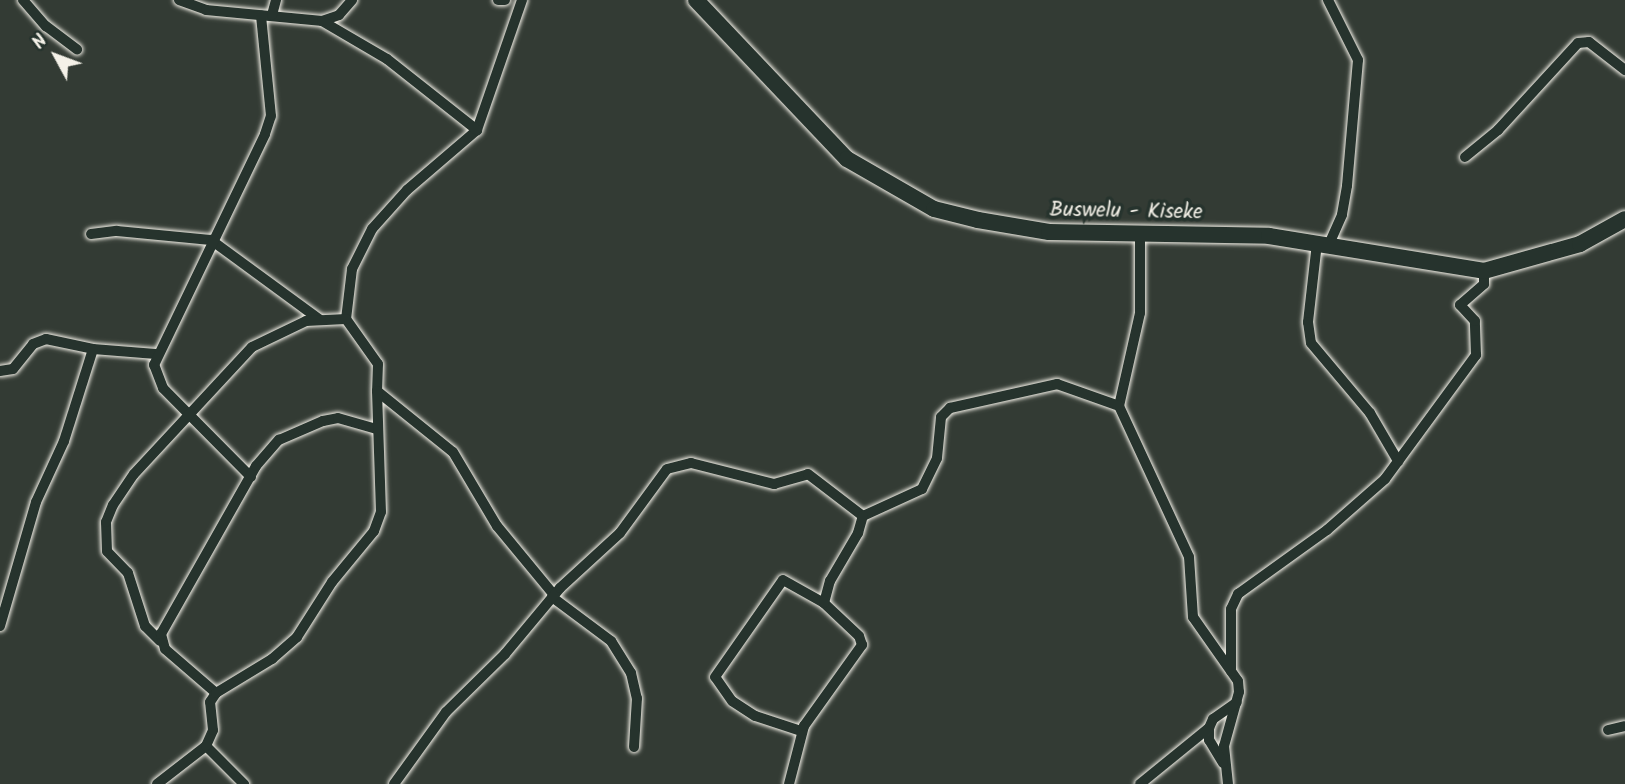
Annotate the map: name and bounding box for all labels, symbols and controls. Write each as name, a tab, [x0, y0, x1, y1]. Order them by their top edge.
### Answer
north arrow	[21, 21, 91, 91]
text: N	[25, 28, 55, 57]
street label: Buswelu - Kiseke	[1049, 198, 1203, 226]

